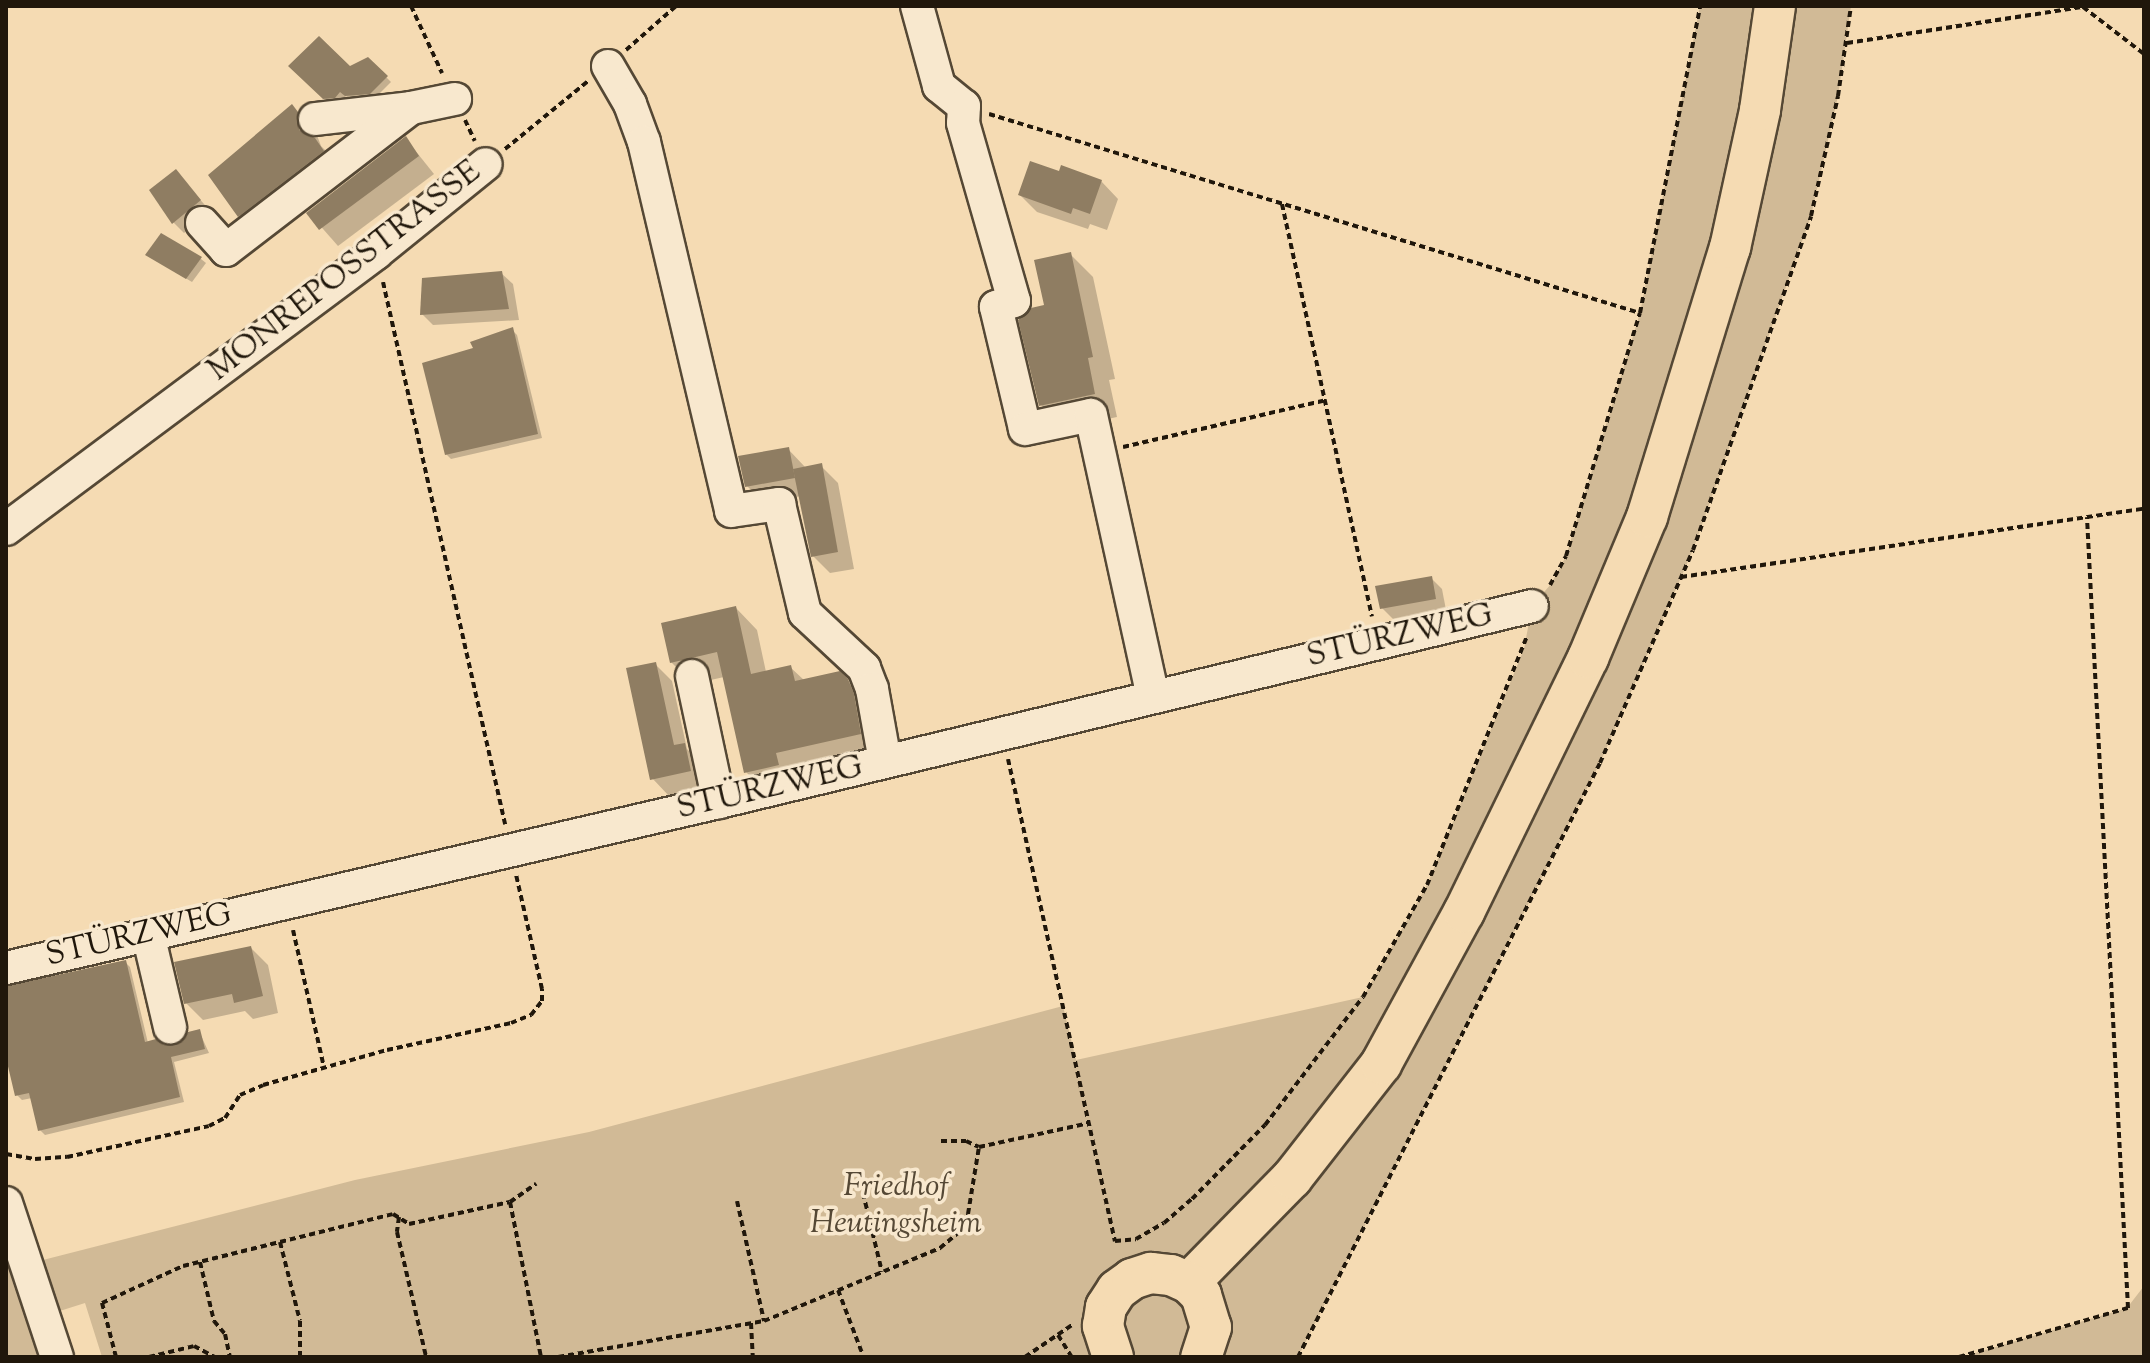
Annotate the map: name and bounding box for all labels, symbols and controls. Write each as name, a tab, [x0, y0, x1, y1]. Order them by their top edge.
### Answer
street label: MONREPOSSTRASSE	[201, 154, 489, 390]
street label: STÜRZWEG	[1303, 597, 1497, 677]
street label: STÜRZWEG	[673, 749, 867, 829]
street label: STÜRZWEG	[42, 896, 236, 976]
park label: Friedhof Heutingsheim	[810, 1169, 982, 1244]

